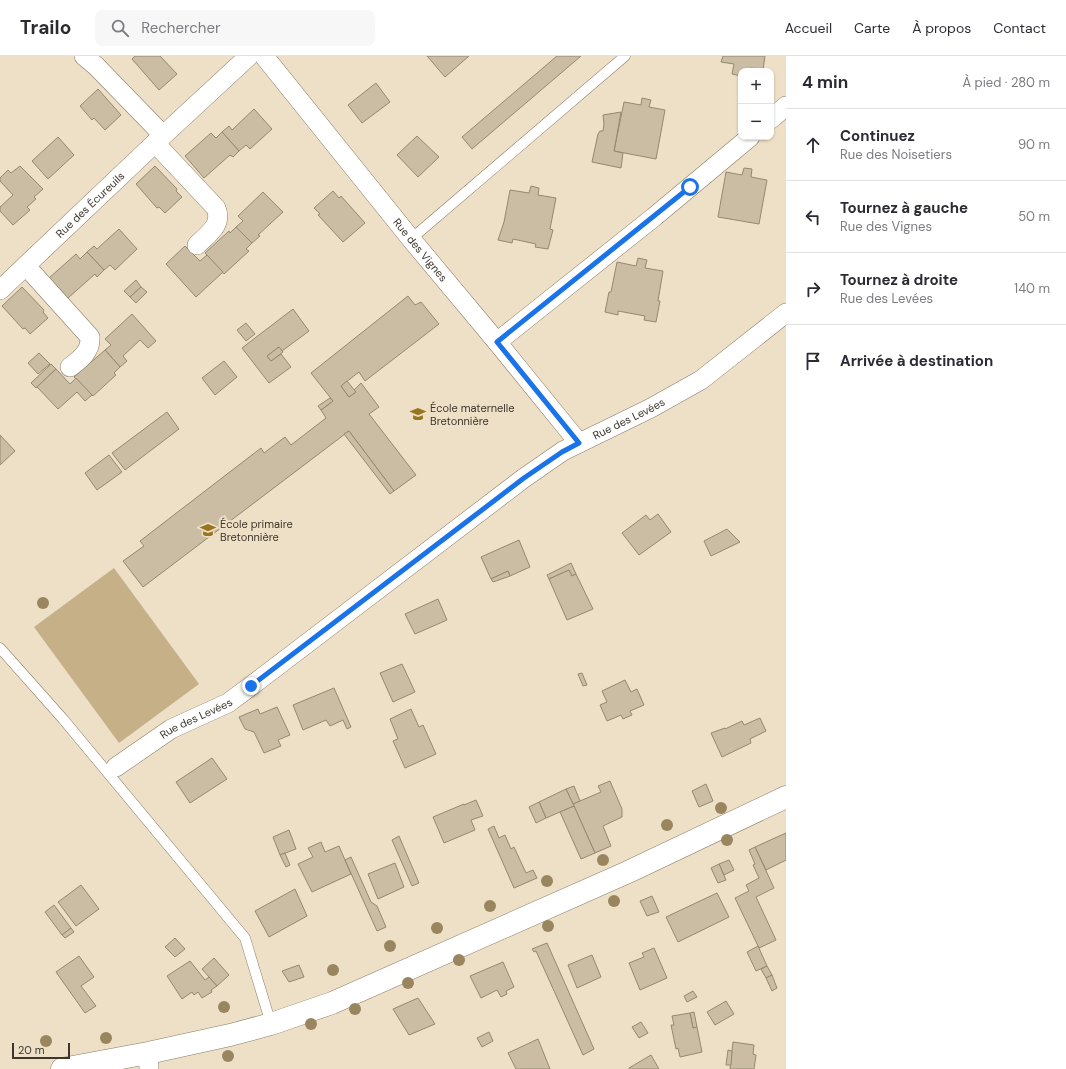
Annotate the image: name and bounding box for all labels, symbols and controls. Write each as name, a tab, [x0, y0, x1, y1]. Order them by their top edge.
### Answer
search box	[95, 10, 375, 46]
text: Trailo	[20, 15, 71, 40]
icon: search	[109, 17, 131, 39]
text: Rechercher	[141, 18, 220, 38]
text: Accueil	[785, 19, 832, 37]
text: Carte	[854, 19, 890, 37]
text: À propos	[912, 19, 971, 37]
text: Contact	[993, 19, 1046, 37]
map controls	[738, 68, 774, 140]
button: +	[738, 68, 774, 104]
text: 4 min	[802, 71, 848, 93]
text: À pied · 280 m	[963, 74, 1050, 91]
button: −	[738, 104, 774, 140]
text: Continuez	[840, 126, 915, 146]
icon: ahead	[802, 134, 824, 156]
text: 90 m	[1018, 136, 1050, 153]
text: Rue des Noisetiers	[840, 146, 952, 163]
street label: Rue des Écureuils	[53, 169, 127, 241]
route start	[681, 178, 699, 196]
text: Tournez à gauche	[840, 198, 968, 218]
icon: left	[802, 206, 824, 228]
text: 50 m	[1018, 208, 1050, 225]
street label: Rue des Vignes	[390, 215, 450, 284]
text: Rue des Vignes	[840, 218, 932, 235]
text: Tournez à droite	[840, 270, 958, 290]
icon: right	[802, 278, 824, 300]
text: 140 m	[1014, 280, 1050, 297]
text: Rue des Levées	[840, 290, 933, 307]
icon: arrive	[802, 350, 824, 372]
text: Arrivée à destination	[840, 351, 993, 371]
street label: Rue des Levées	[590, 395, 667, 442]
place label: École maternelle Bretonnière	[430, 401, 514, 428]
school or university icon: École maternelle Bretonnière	[409, 405, 427, 423]
place label: École primaire Bretonnière	[220, 517, 293, 544]
school or university icon: École primaire Bretonnière	[199, 521, 217, 539]
route end	[242, 677, 260, 695]
street label: Rue des Levées	[157, 695, 235, 742]
scale bar	[12, 1041, 70, 1060]
text: 20 m	[18, 1043, 44, 1057]

